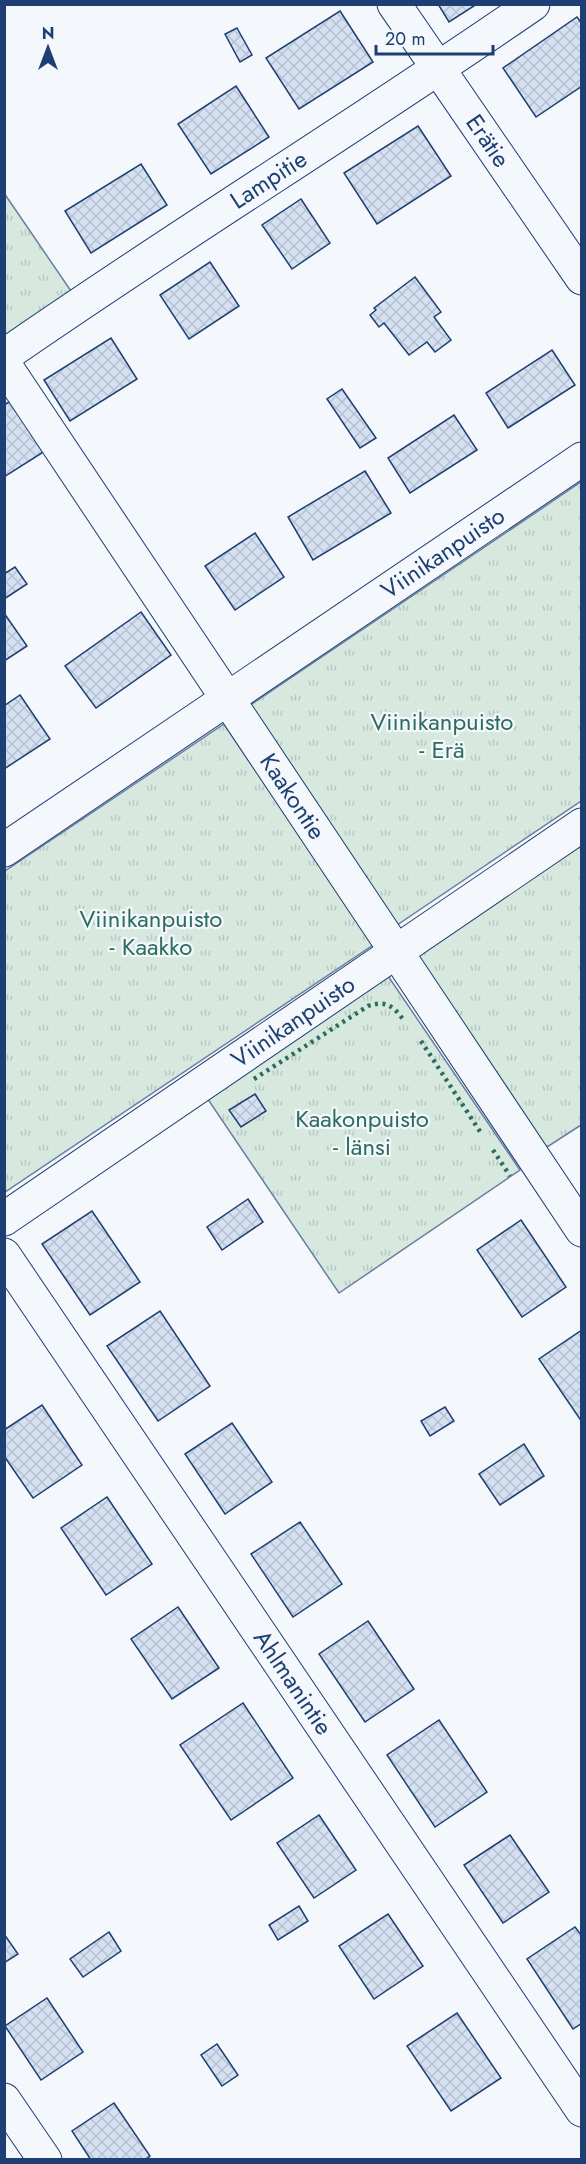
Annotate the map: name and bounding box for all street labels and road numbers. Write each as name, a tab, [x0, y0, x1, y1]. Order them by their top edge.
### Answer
street label: Erätie	[458, 107, 519, 174]
street label: Lampitie	[223, 141, 314, 217]
street label: Viinikanpuisto	[374, 498, 512, 607]
street label: Kaakontie	[252, 746, 335, 846]
street label: Viinikanpuisto	[224, 967, 362, 1076]
street label: Ahlmanintie	[245, 1623, 342, 1742]

